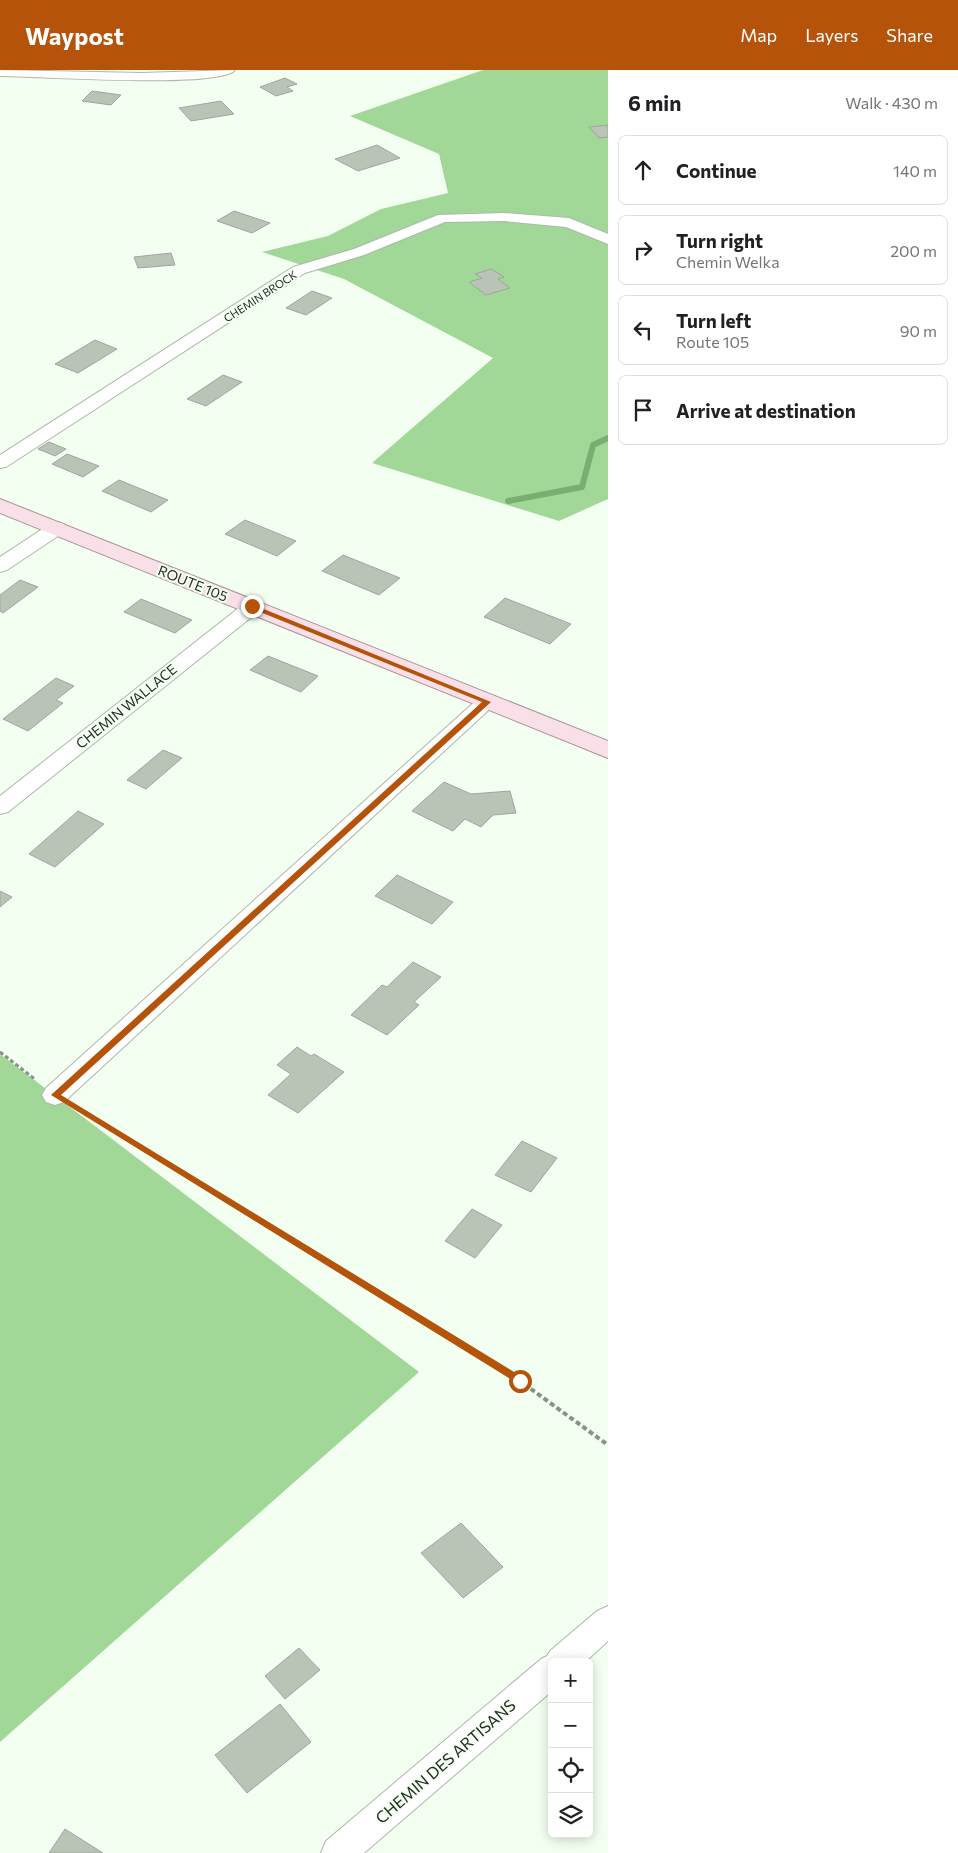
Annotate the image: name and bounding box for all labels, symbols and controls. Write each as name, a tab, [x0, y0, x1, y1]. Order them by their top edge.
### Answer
text: Waypost	[25, 21, 124, 50]
text: Map	[740, 24, 777, 46]
text: Layers	[805, 24, 858, 46]
text: Share	[886, 24, 933, 46]
text: 6 min	[628, 90, 681, 115]
text: Walk · 430 m	[845, 93, 938, 112]
icon: ahead	[629, 156, 657, 184]
text: Continue	[676, 159, 756, 182]
text: 140 m	[893, 161, 937, 180]
text: Turn right	[676, 229, 763, 252]
icon: right	[629, 236, 657, 264]
text: 200 m	[890, 241, 937, 260]
text: Chemin Welka	[676, 252, 780, 271]
street label: CHEMIN BROCK	[221, 267, 299, 324]
text: Turn left	[676, 309, 751, 332]
icon: left	[629, 316, 657, 344]
text: 90 m	[900, 321, 937, 340]
text: Route 105	[676, 332, 749, 351]
icon: arrive	[629, 396, 657, 424]
text: Arrive at destination	[676, 399, 856, 422]
street label: ROUTE 105	[156, 561, 230, 605]
route end	[241, 595, 264, 618]
street label: CHEMIN WALLACE	[72, 660, 180, 752]
route start	[509, 1370, 532, 1393]
map controls	[548, 1658, 593, 1838]
button: +	[548, 1658, 593, 1703]
street label: CHEMIN DES ARTISANS	[371, 1695, 519, 1827]
button: −	[548, 1703, 593, 1748]
button: locate	[548, 1748, 593, 1793]
button: layers	[548, 1793, 593, 1838]

